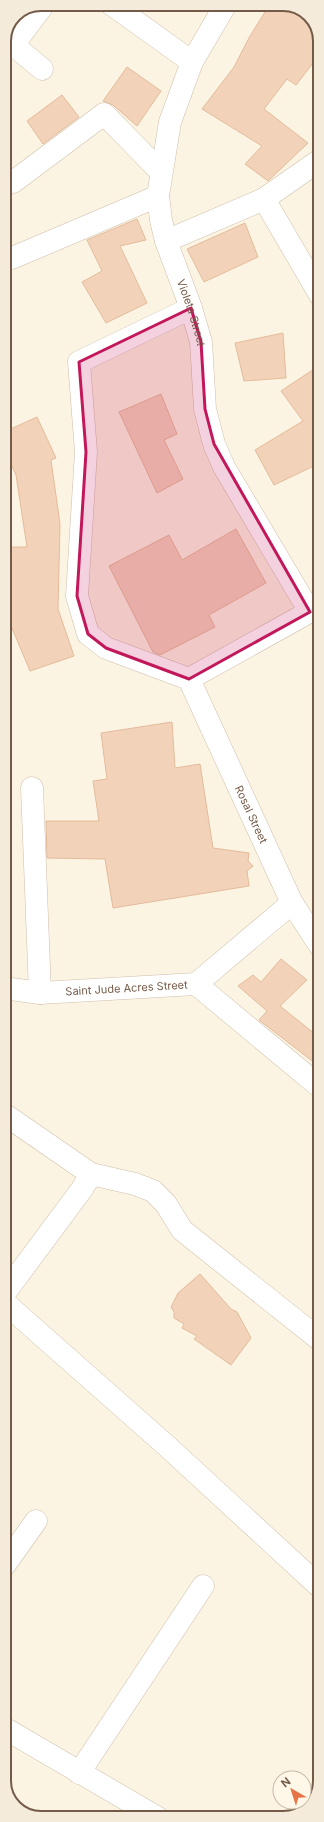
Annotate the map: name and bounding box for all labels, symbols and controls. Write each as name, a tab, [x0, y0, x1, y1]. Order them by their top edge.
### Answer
street label: Violeta Street	[174, 277, 208, 347]
street label: Rosal Street	[232, 783, 271, 846]
street label: Saint Jude Acres Street	[65, 977, 188, 999]
north arrow	[272, 1770, 312, 1810]
text: N	[278, 1774, 293, 1790]

